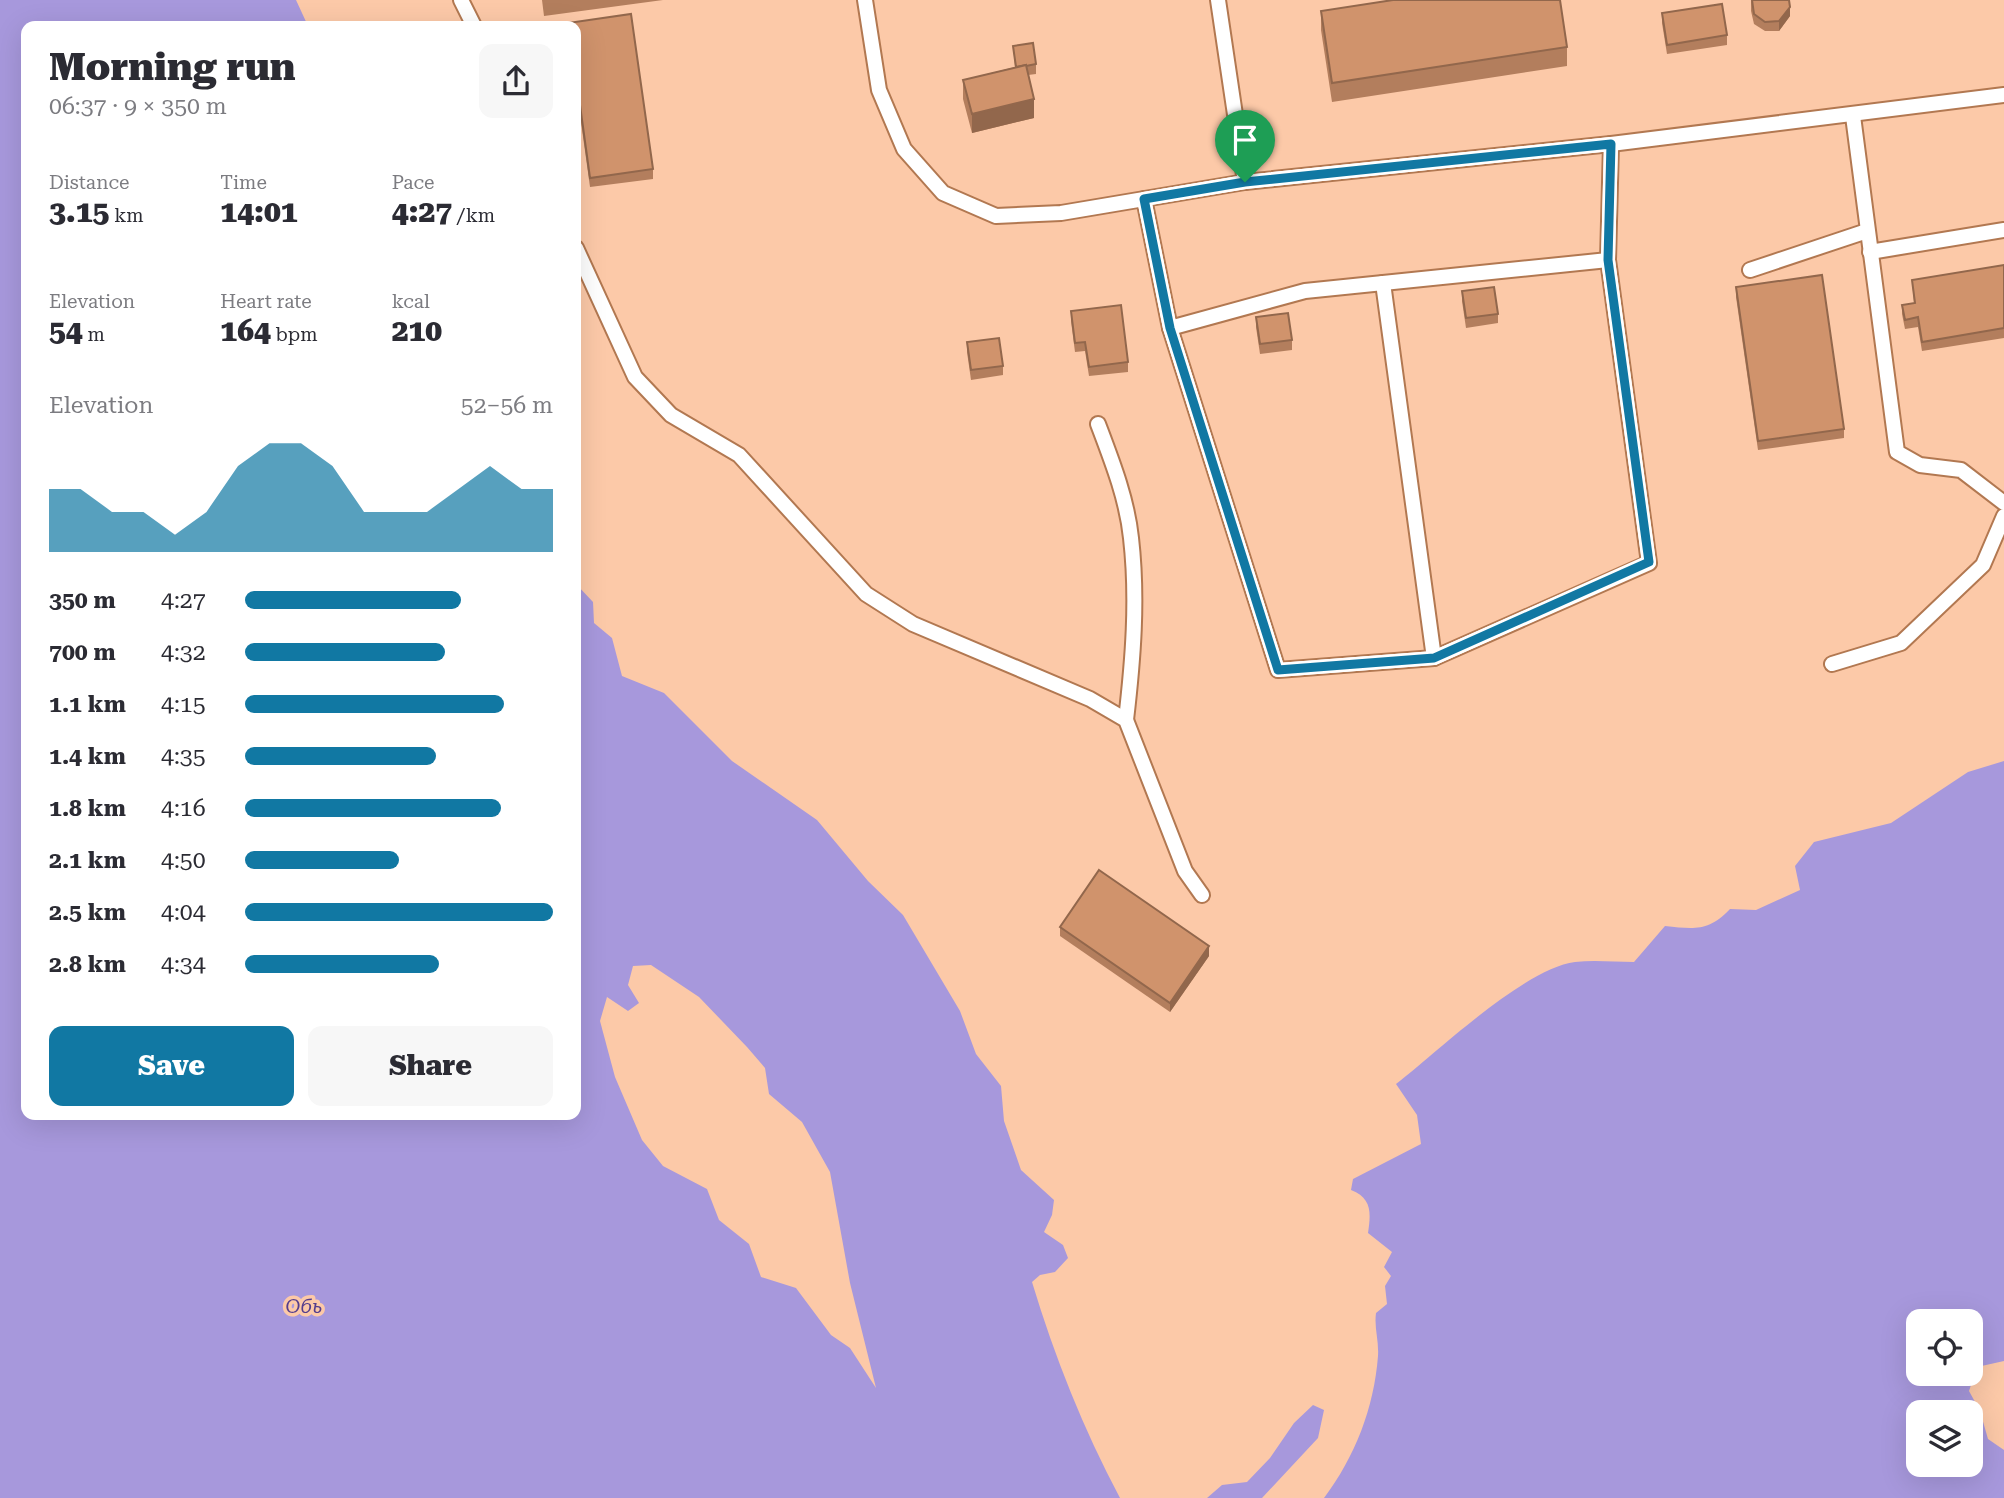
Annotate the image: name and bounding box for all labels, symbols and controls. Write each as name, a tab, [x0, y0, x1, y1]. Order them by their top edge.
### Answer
button: share	[479, 44, 553, 118]
text: Morning run	[49, 45, 296, 89]
text: 06:37 · 9 × 350 m	[49, 93, 227, 120]
pin	[1215, 110, 1275, 182]
icon: arrive	[1226, 121, 1264, 159]
text: Distance	[49, 171, 129, 194]
text: Time	[220, 171, 267, 194]
text: Pace	[392, 171, 435, 194]
text: 3.15	[49, 194, 109, 229]
text: 14:01	[220, 194, 298, 229]
text: 4:27	[392, 194, 452, 229]
text: km	[109, 204, 144, 227]
text: /km	[452, 204, 495, 227]
text: Elevation	[49, 290, 135, 313]
text: Heart rate	[220, 290, 312, 313]
text: kcal	[392, 290, 430, 313]
text: 54	[49, 313, 83, 348]
text: 164	[220, 313, 271, 348]
text: 210	[392, 313, 442, 348]
text: m	[83, 323, 105, 346]
text: bpm	[271, 323, 318, 346]
text: Elevation	[49, 392, 153, 419]
text: 52–56 m	[461, 392, 553, 419]
text: 350 m	[49, 587, 116, 614]
text: 4:27	[161, 587, 206, 614]
text: 700 m	[49, 639, 116, 666]
text: 4:32	[161, 639, 206, 666]
text: 1.1 km	[49, 691, 126, 718]
text: 4:15	[161, 691, 206, 718]
text: 1.4 km	[49, 743, 126, 770]
text: 4:35	[161, 743, 206, 770]
text: 1.8 km	[49, 795, 126, 822]
text: 4:16	[161, 795, 206, 822]
text: 2.1 km	[49, 847, 126, 874]
text: 4:50	[161, 847, 206, 874]
text: 2.5 km	[49, 899, 126, 926]
text: 4:04	[161, 899, 206, 926]
text: 2.8 km	[49, 951, 126, 978]
text: 4:34	[161, 951, 206, 978]
button: Save	[49, 1026, 294, 1106]
button: Share	[308, 1026, 553, 1106]
water label: Обь	[286, 1295, 322, 1318]
map controls	[1906, 1309, 1983, 1477]
button: locate	[1906, 1309, 1983, 1386]
button: layers	[1906, 1400, 1983, 1477]

